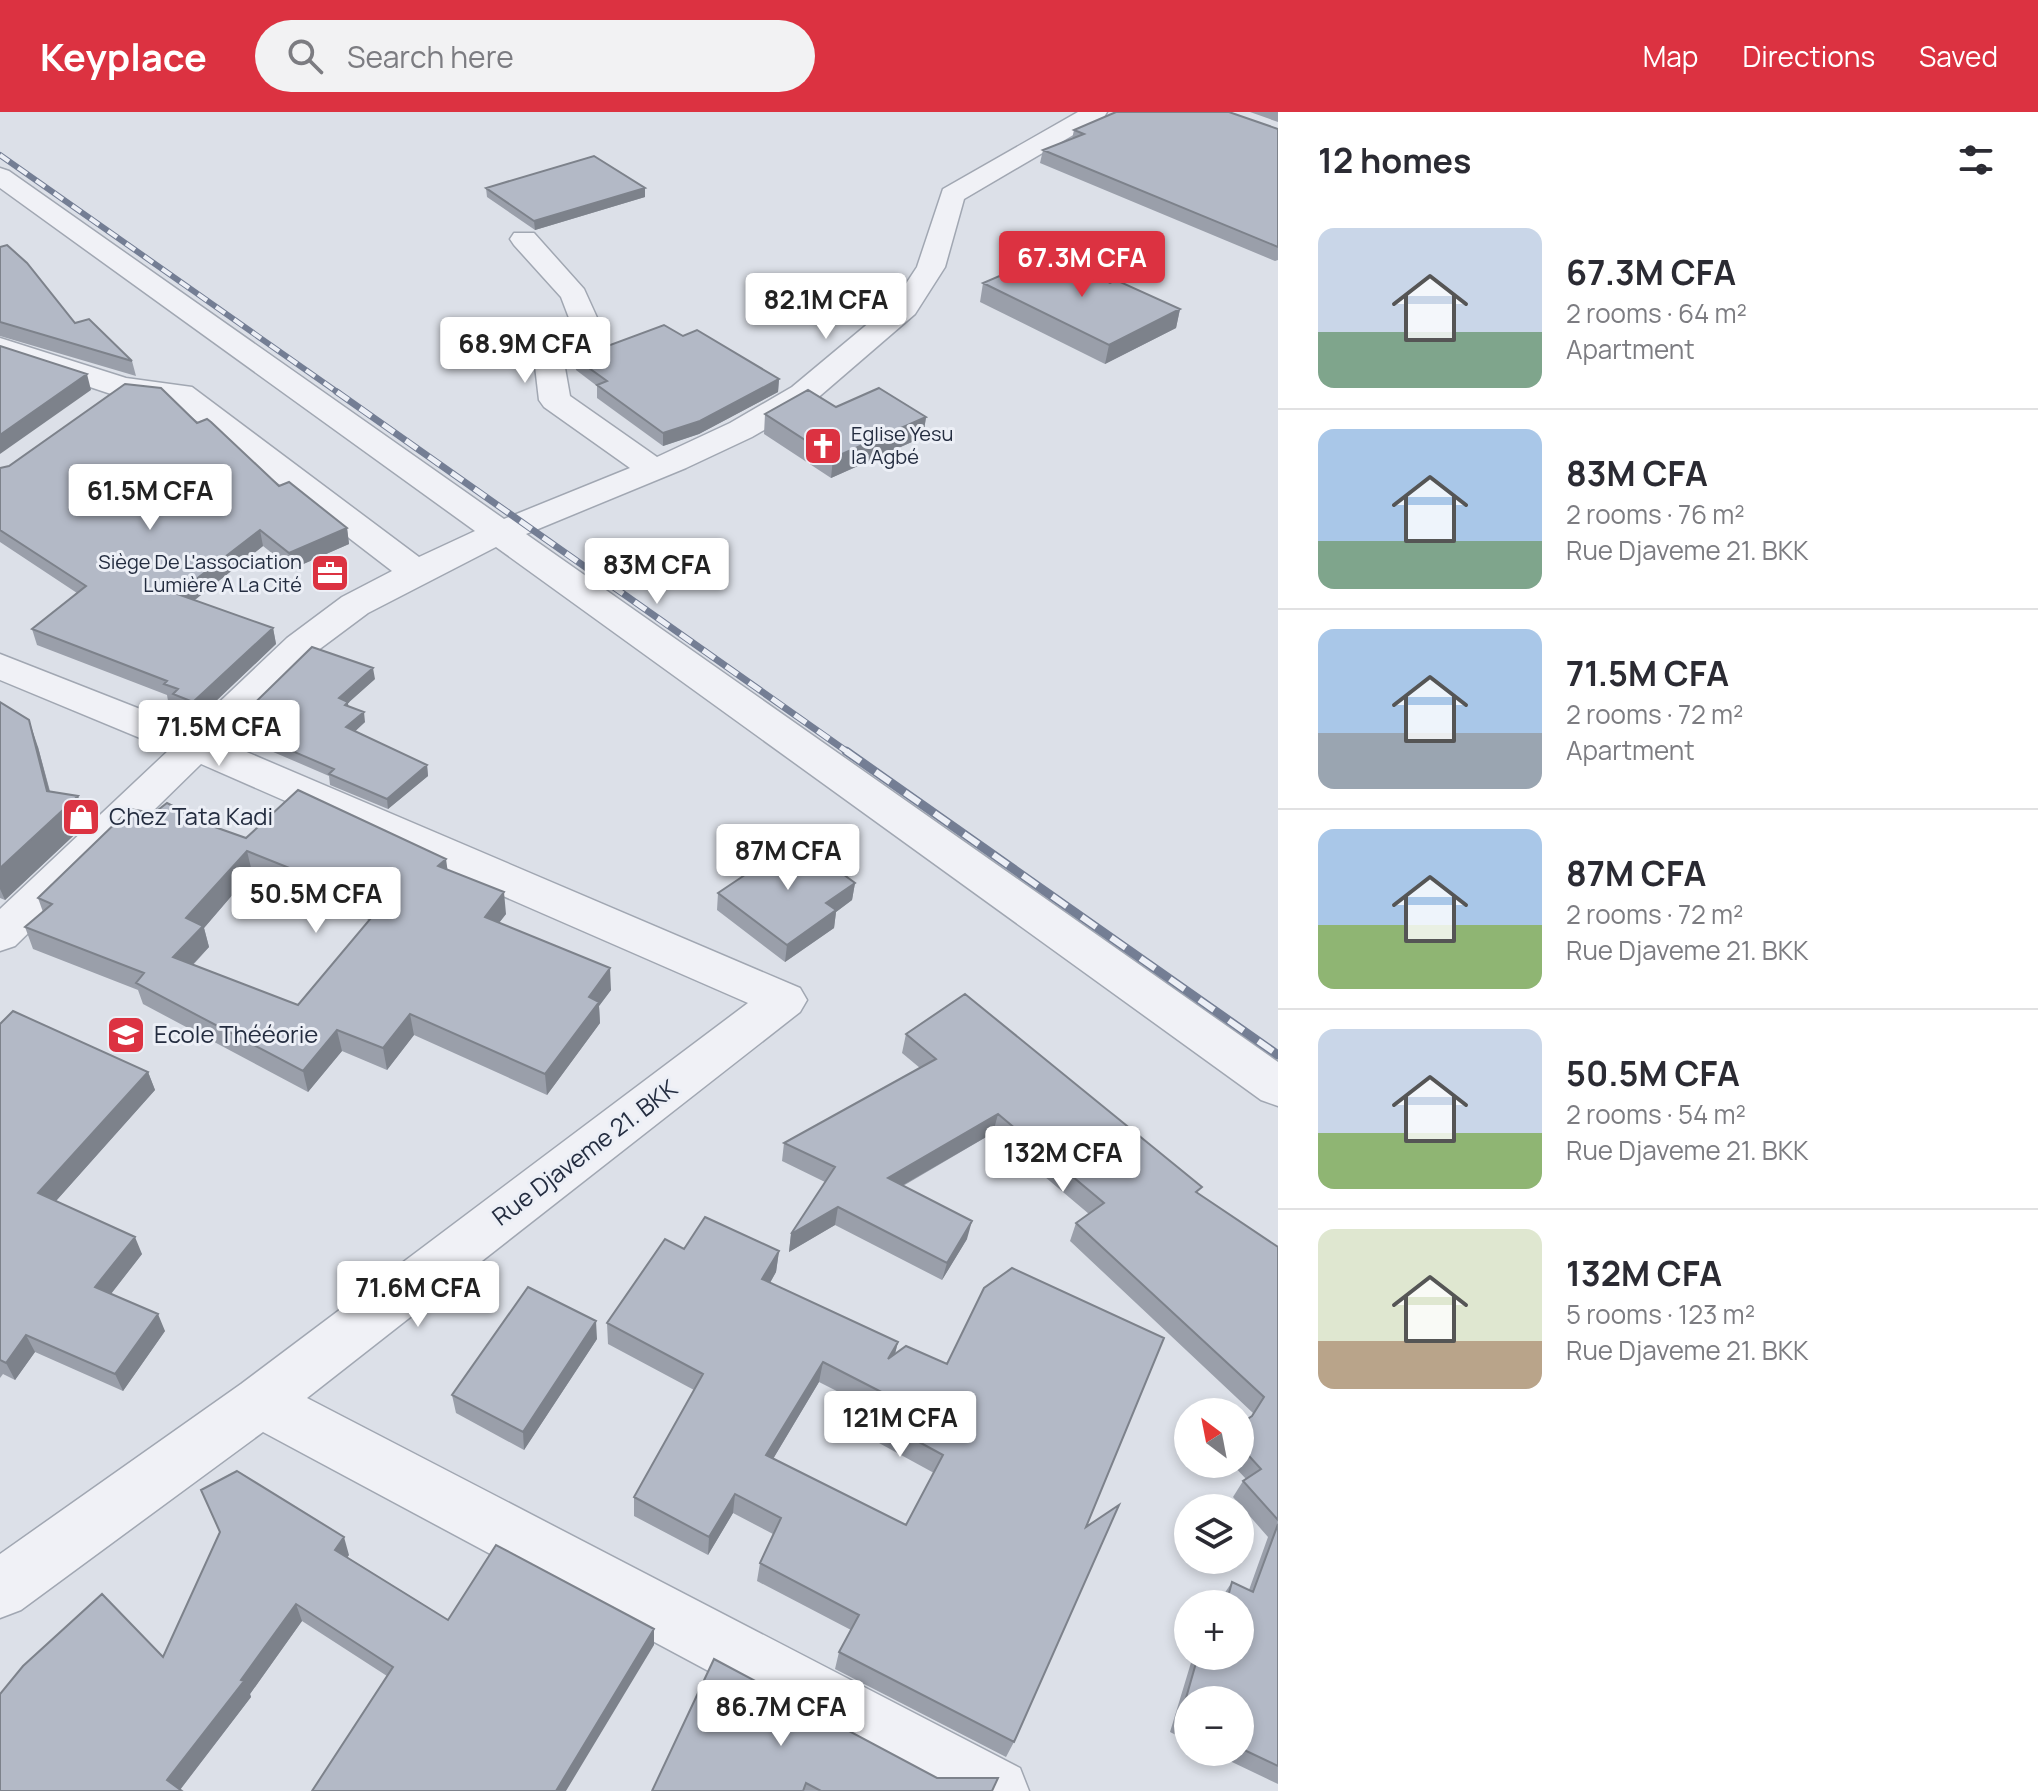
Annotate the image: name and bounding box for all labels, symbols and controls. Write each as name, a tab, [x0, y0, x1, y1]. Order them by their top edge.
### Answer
search box	[255, 20, 815, 92]
text: Keyplace	[40, 30, 207, 82]
icon: search	[283, 34, 327, 78]
text: Search here	[347, 36, 514, 77]
text: Map	[1643, 37, 1698, 75]
text: Directions	[1742, 37, 1875, 75]
text: Saved	[1919, 37, 1998, 75]
text: 12 homes	[1318, 137, 1471, 183]
icon: filters	[1954, 138, 1998, 182]
pin: 67.3M CFA	[990, 231, 1174, 299]
text: 67.3M CFA	[1017, 239, 1147, 275]
text: 67.3M CFA	[1566, 249, 1736, 295]
icon: home	[1382, 260, 1478, 356]
pin: 82.1M CFA	[734, 273, 918, 341]
text: 82.1M CFA	[764, 281, 888, 317]
text: 2 rooms · 64 m²	[1566, 295, 1747, 331]
pin: 68.9M CFA	[433, 317, 617, 385]
text: 68.9M CFA	[458, 325, 592, 361]
text: Apartment	[1566, 331, 1695, 367]
place label: Eglise Yesu la Agbé	[851, 420, 953, 470]
church icon: Eglise Yesu la Agbé	[802, 425, 844, 467]
text: 83M CFA	[1566, 450, 1708, 496]
icon: home	[1382, 461, 1478, 557]
pin: 61.5M CFA	[58, 464, 242, 532]
text: 61.5M CFA	[87, 472, 213, 508]
text: 2 rooms · 76 m²	[1566, 496, 1745, 532]
text: Rue Djaveme 21. BKK	[1566, 532, 1809, 568]
pin: 83M CFA	[583, 538, 731, 606]
text: 83M CFA	[603, 546, 711, 582]
place label: Siège De L'association Lumière A La Cité	[98, 548, 302, 598]
office icon: Siège De L'association Lumière A La Cité	[309, 552, 351, 594]
text: 71.5M CFA	[1566, 650, 1729, 696]
icon: home	[1382, 661, 1478, 757]
text: 2 rooms · 72 m²	[1566, 696, 1743, 732]
pin: 71.5M CFA	[127, 700, 311, 768]
text: 71.5M CFA	[157, 708, 281, 744]
text: Apartment	[1566, 732, 1695, 768]
shop icon: Chez Tata Kadi	[60, 796, 102, 838]
place label: Chez Tata Kadi	[109, 799, 273, 832]
pin: 87M CFA	[714, 824, 862, 892]
text: 87M CFA	[734, 832, 842, 868]
text: 87M CFA	[1566, 850, 1706, 896]
icon: home	[1382, 861, 1478, 957]
pin: 50.5M CFA	[224, 867, 408, 935]
text: 50.5M CFA	[250, 875, 382, 911]
text: 2 rooms · 72 m²	[1566, 896, 1743, 932]
text: Rue Djaveme 21. BKK	[1566, 932, 1809, 968]
school or university icon: Ecole Thééorie	[105, 1014, 147, 1056]
place label: Ecole Thééorie	[154, 1017, 318, 1050]
text: 50.5M CFA	[1566, 1050, 1740, 1096]
icon: home	[1382, 1061, 1478, 1157]
street label: Rue Djaveme 21. BKK	[485, 1071, 684, 1232]
text: 2 rooms · 54 m²	[1566, 1096, 1746, 1132]
pin: 132M CFA	[980, 1126, 1146, 1194]
text: Rue Djaveme 21. BKK	[1566, 1132, 1809, 1168]
text: 132M CFA	[1003, 1134, 1123, 1170]
text: 132M CFA	[1566, 1250, 1722, 1296]
pin: 71.6M CFA	[326, 1261, 510, 1329]
icon: home	[1382, 1261, 1478, 1357]
text: 71.6M CFA	[355, 1269, 481, 1305]
text: 5 rooms · 123 m²	[1566, 1296, 1755, 1332]
text: Rue Djaveme 21. BKK	[1566, 1332, 1809, 1368]
pin: 121M CFA	[817, 1391, 983, 1459]
north arrow	[1174, 1398, 1254, 1478]
map controls	[1174, 1398, 1254, 1766]
text: 121M CFA	[842, 1399, 958, 1435]
button: layers	[1174, 1494, 1254, 1574]
button: +	[1174, 1590, 1254, 1670]
pin: 86.7M CFA	[689, 1680, 873, 1748]
button: −	[1174, 1686, 1254, 1766]
text: 86.7M CFA	[715, 1688, 847, 1724]

